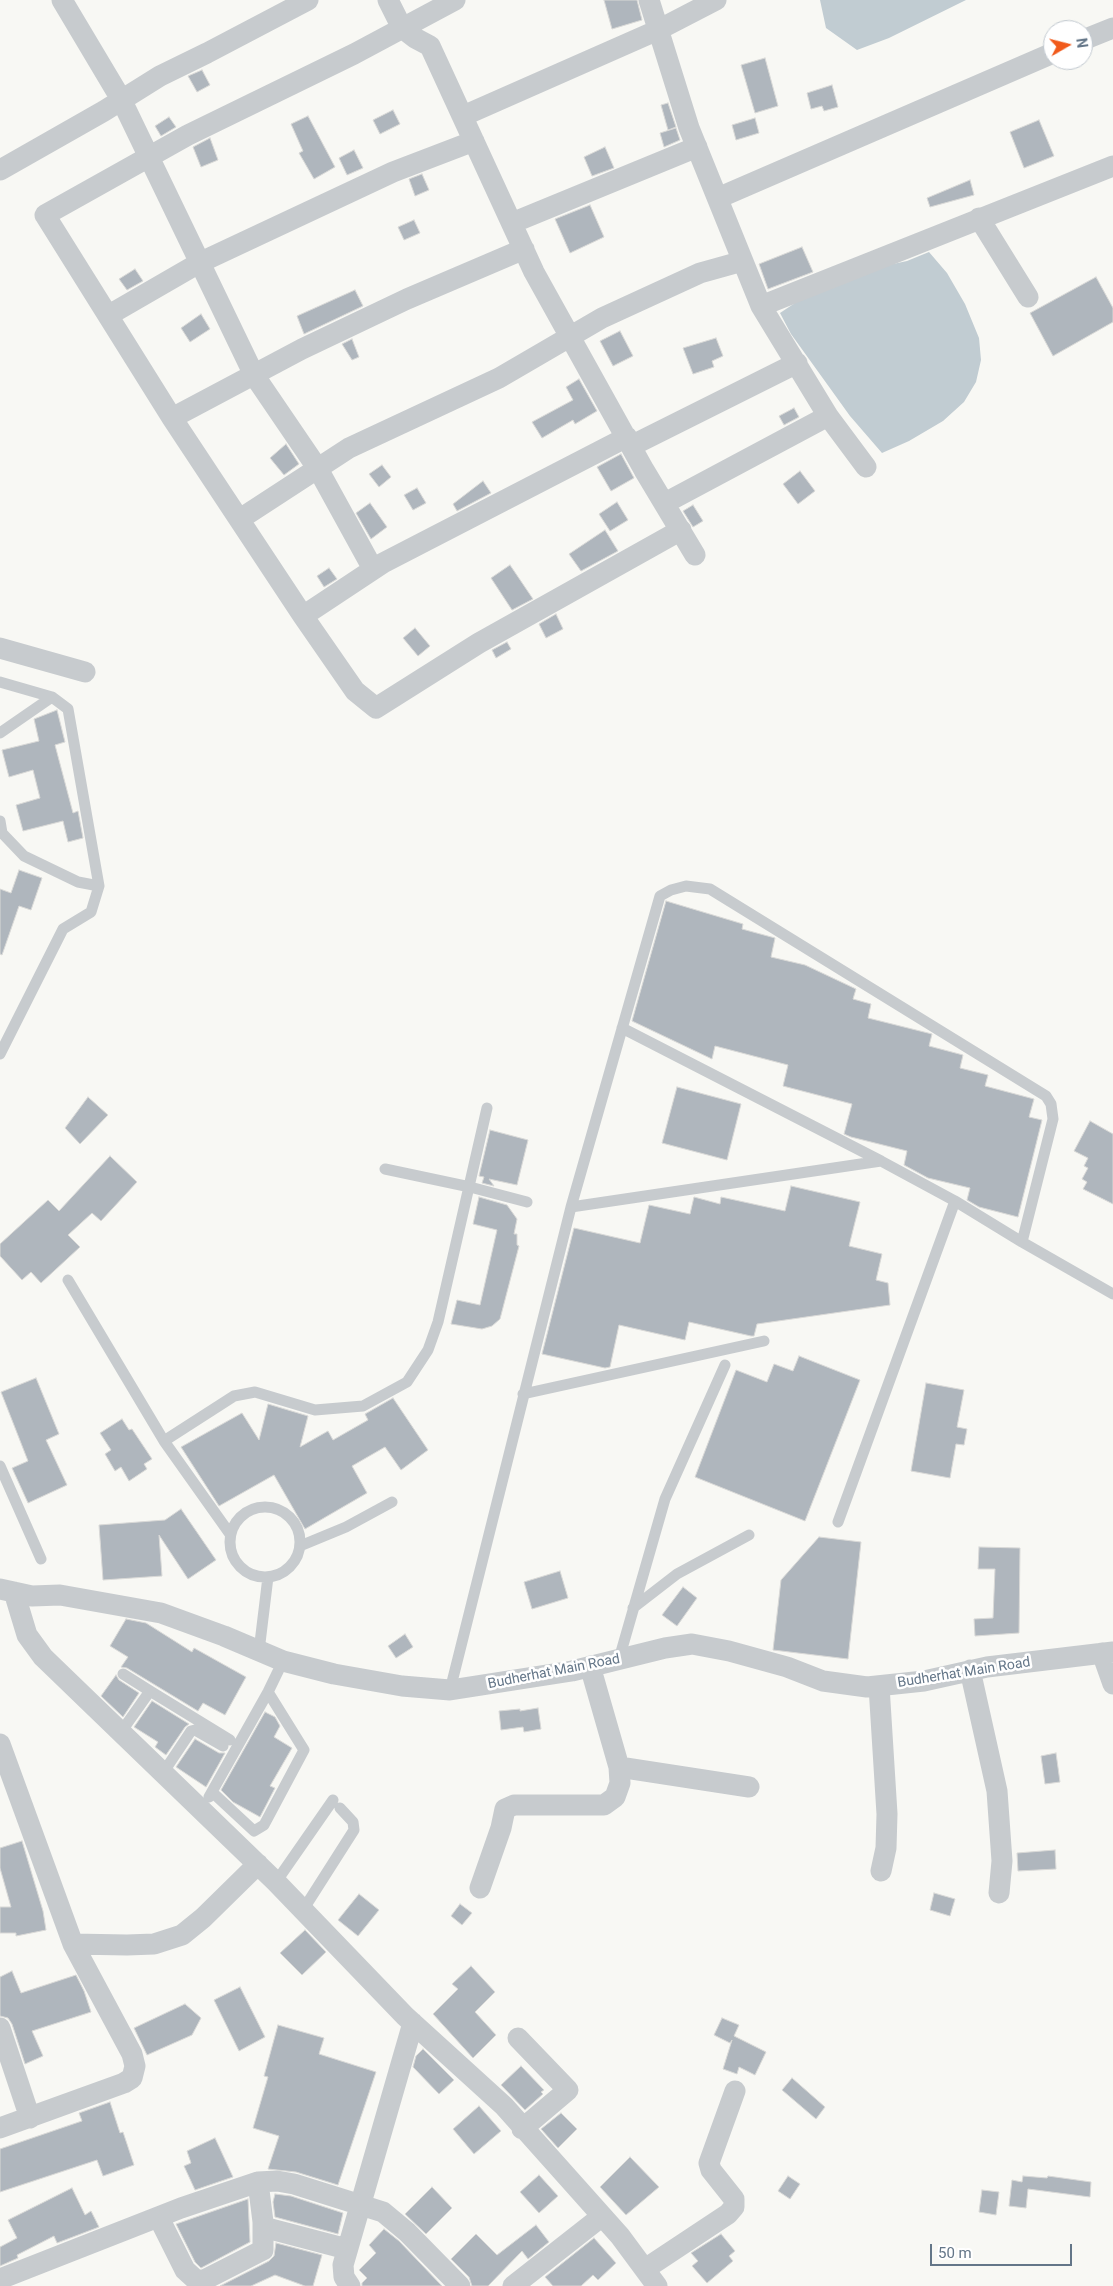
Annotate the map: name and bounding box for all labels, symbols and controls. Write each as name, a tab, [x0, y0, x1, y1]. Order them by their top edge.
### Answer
north arrow	[1043, 20, 1093, 70]
text: N	[1073, 37, 1090, 49]
street label: Budherhat Main Road	[487, 1651, 621, 1693]
street label: Budherhat Main Road	[896, 1654, 1032, 1692]
scale bar	[933, 2234, 1076, 2266]
text: 50 m	[938, 2244, 972, 2262]

